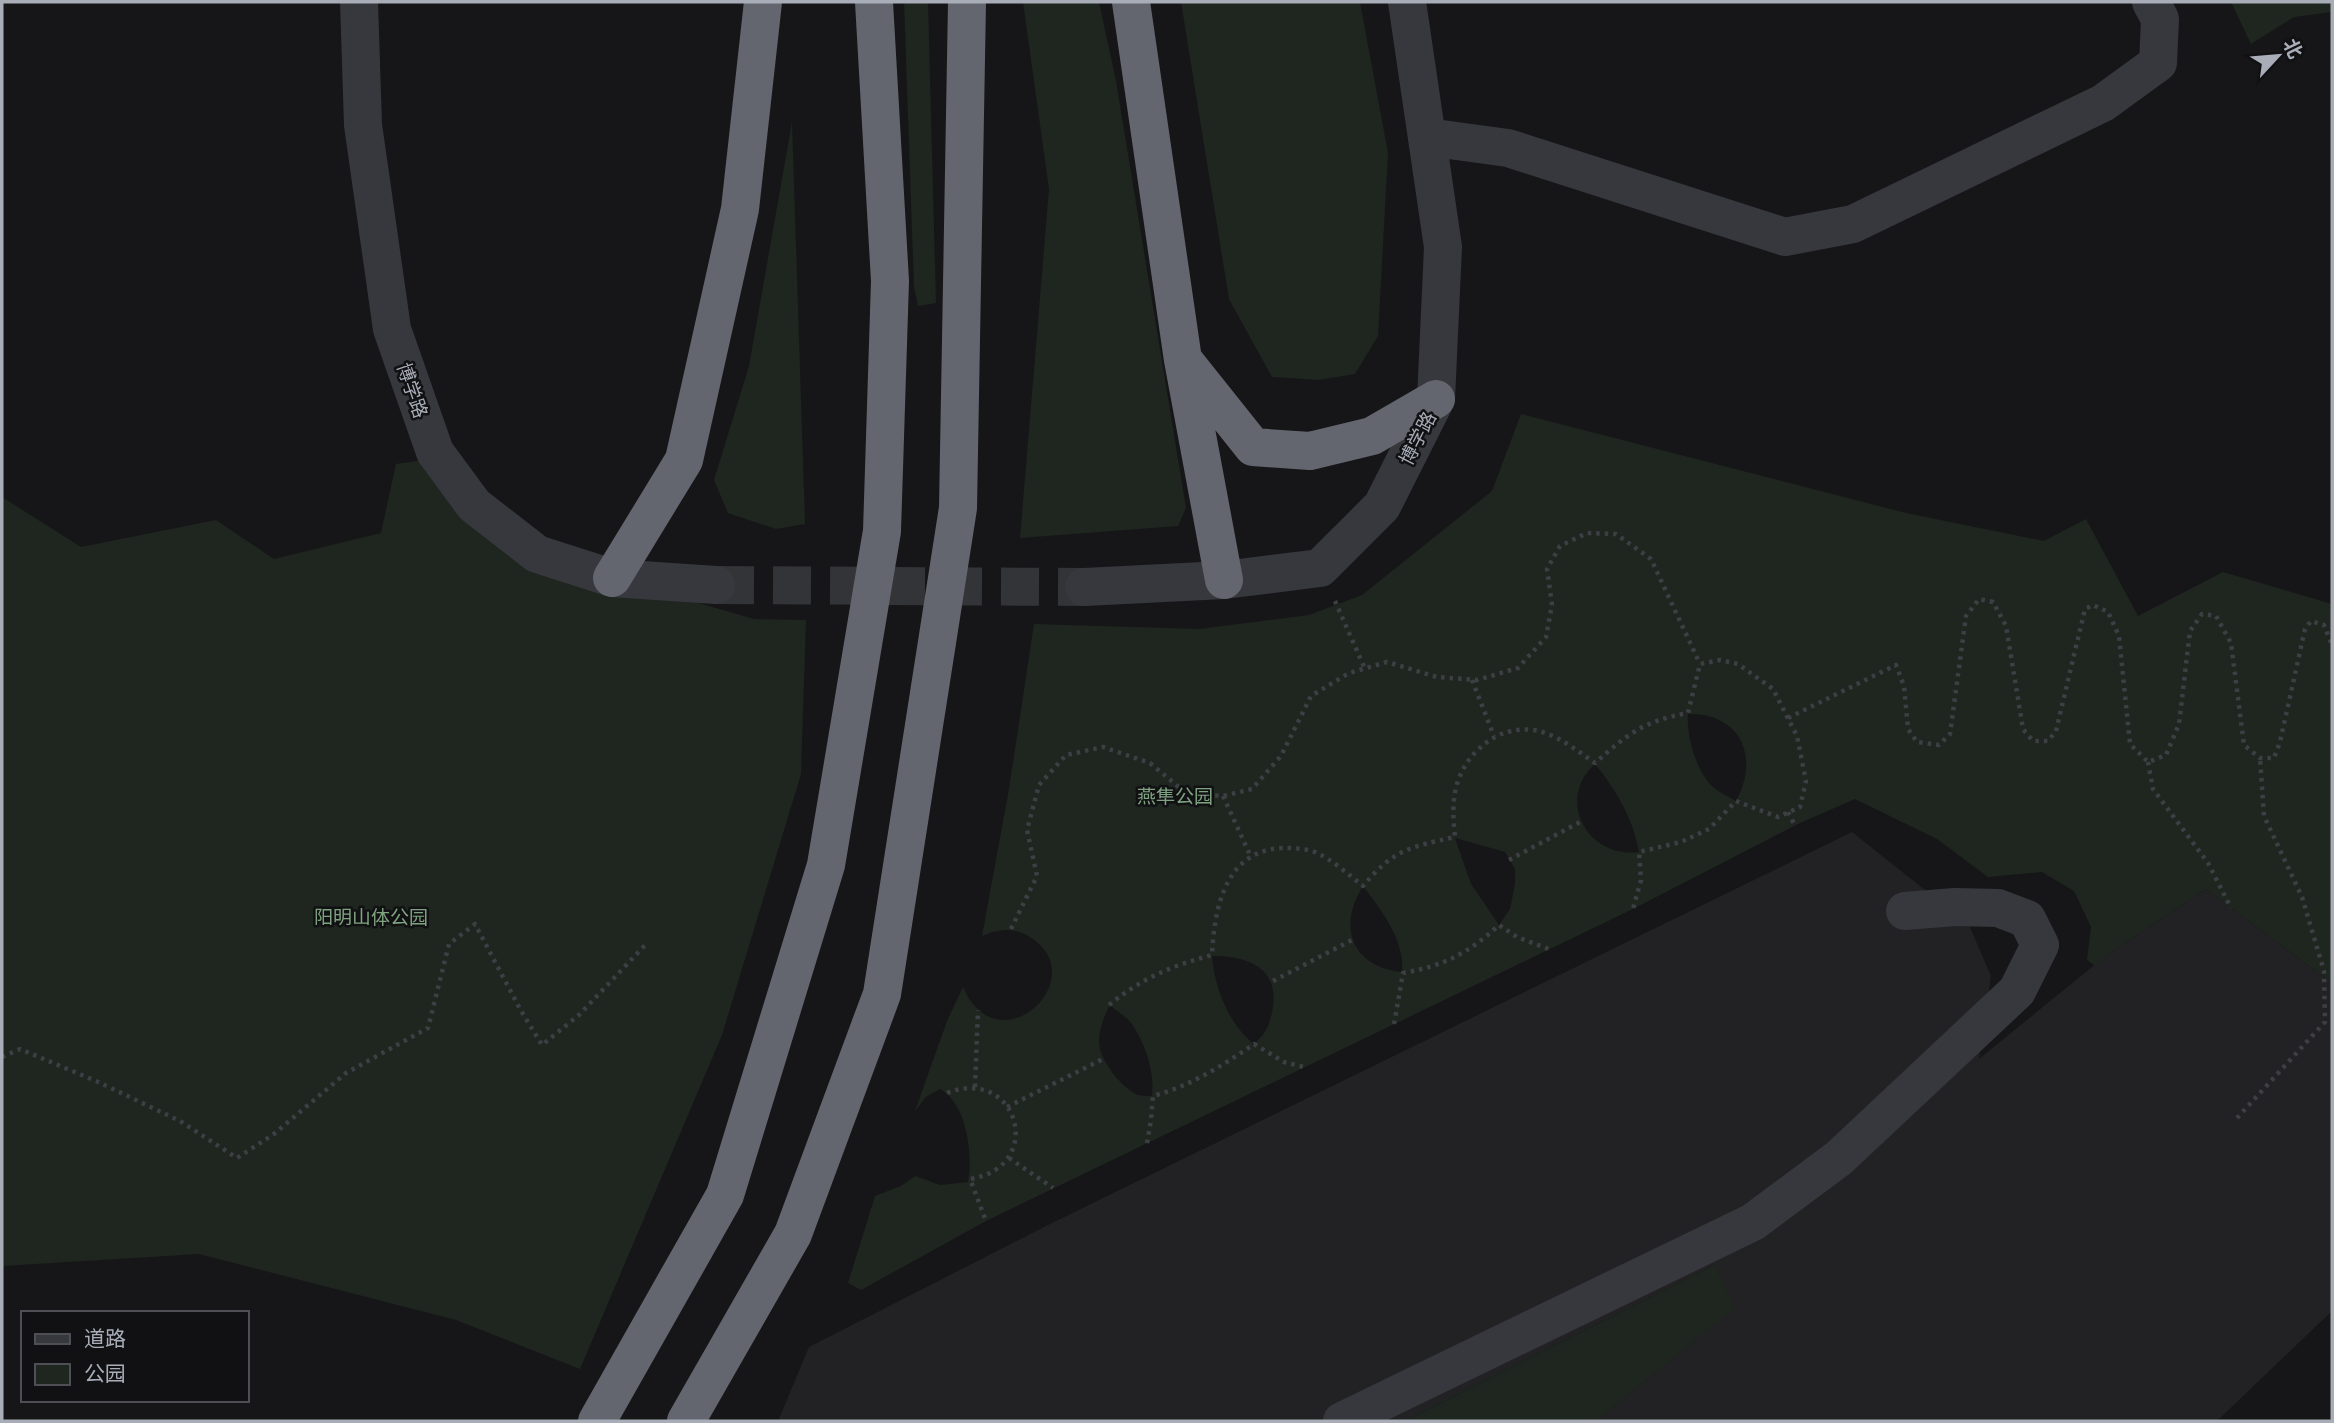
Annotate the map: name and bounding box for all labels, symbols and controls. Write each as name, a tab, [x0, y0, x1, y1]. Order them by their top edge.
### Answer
north arrow	[2243, 21, 2313, 91]
text: 北	[2279, 35, 2308, 62]
street label: 博学路	[393, 359, 433, 421]
street label: 博学路	[1394, 407, 1440, 469]
park label: 燕隼公园	[1137, 784, 1213, 807]
park label: 阳明山体公园	[314, 905, 428, 928]
legend	[21, 1311, 248, 1402]
text: 道路	[84, 1325, 126, 1351]
text: 公园	[84, 1360, 126, 1386]

